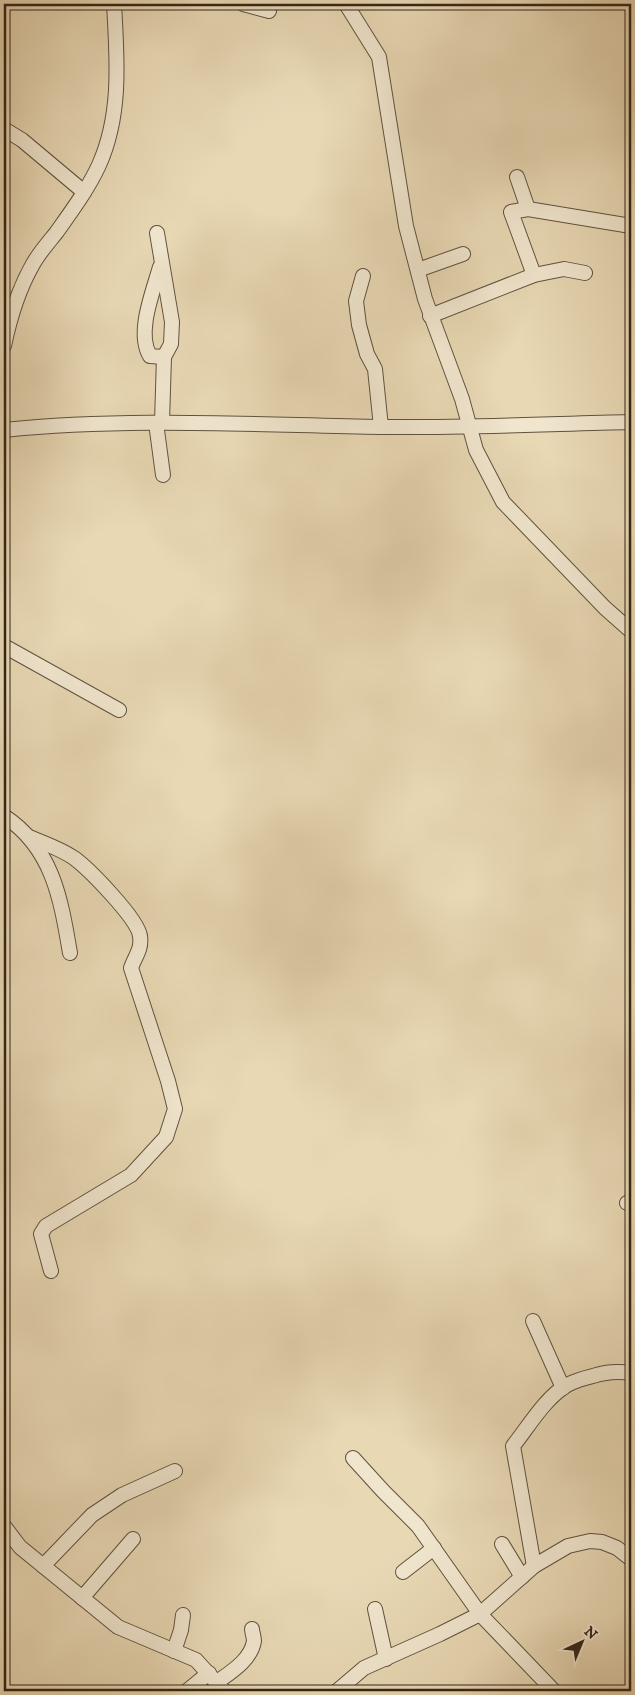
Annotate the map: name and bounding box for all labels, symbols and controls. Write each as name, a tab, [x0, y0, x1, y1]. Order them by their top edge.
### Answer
north arrow	[558, 1618, 608, 1668]
text: N	[580, 1623, 601, 1644]

